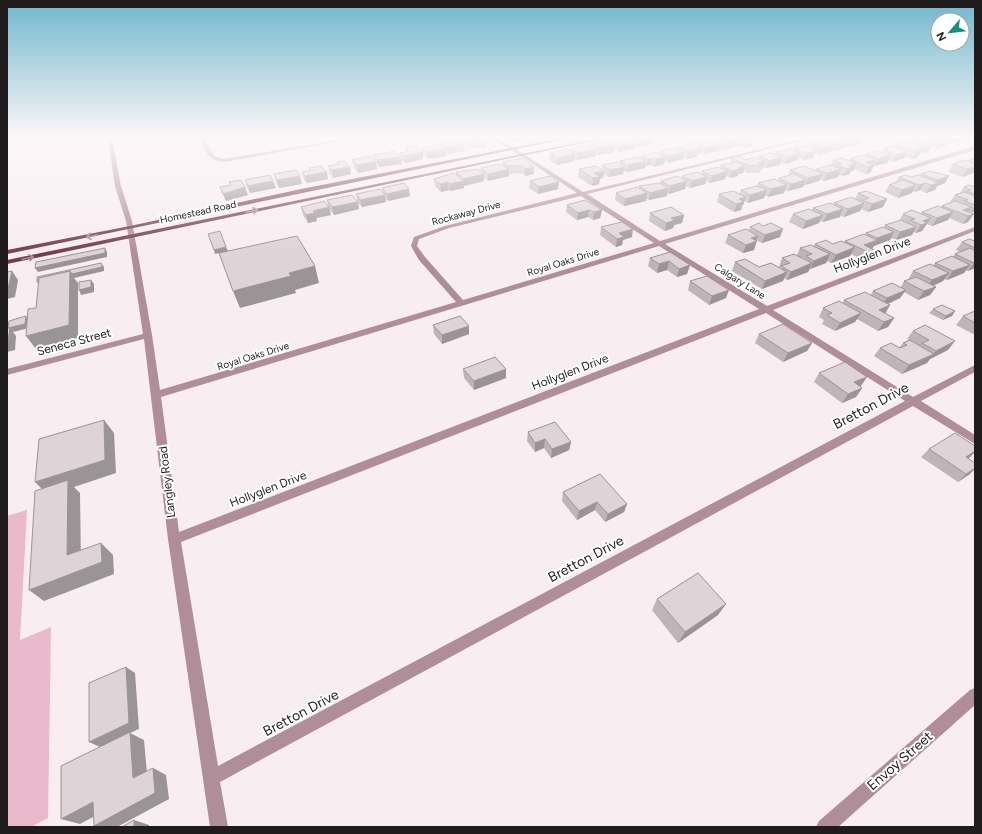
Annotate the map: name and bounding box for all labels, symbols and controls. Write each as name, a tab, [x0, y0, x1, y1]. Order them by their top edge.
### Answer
north arrow	[930, 12, 970, 52]
text: N	[934, 30, 949, 43]
street label: Rockaway Drive	[430, 197, 502, 228]
street label: Homestead Road	[159, 198, 237, 226]
one-way arrow	[245, 207, 258, 215]
one-way arrow	[86, 232, 99, 240]
street label: Hollyglen Drive	[832, 234, 913, 276]
street label: Royal Oaks Drive	[525, 245, 601, 279]
one-way arrow	[22, 253, 35, 261]
street label: Calgary Lane	[712, 260, 768, 302]
street label: Seneca Street	[35, 325, 113, 359]
street label: Royal Oaks Drive	[215, 339, 291, 373]
street label: Hollyglen Drive	[530, 351, 611, 393]
street label: Bretton Drive	[830, 379, 912, 433]
street label: Langley Road	[156, 445, 178, 519]
street label: Hollyglen Drive	[228, 468, 309, 510]
street label: Bretton Drive	[545, 532, 627, 586]
street label: Bretton Drive	[260, 686, 342, 740]
street label: Envoy Street	[864, 728, 936, 794]

